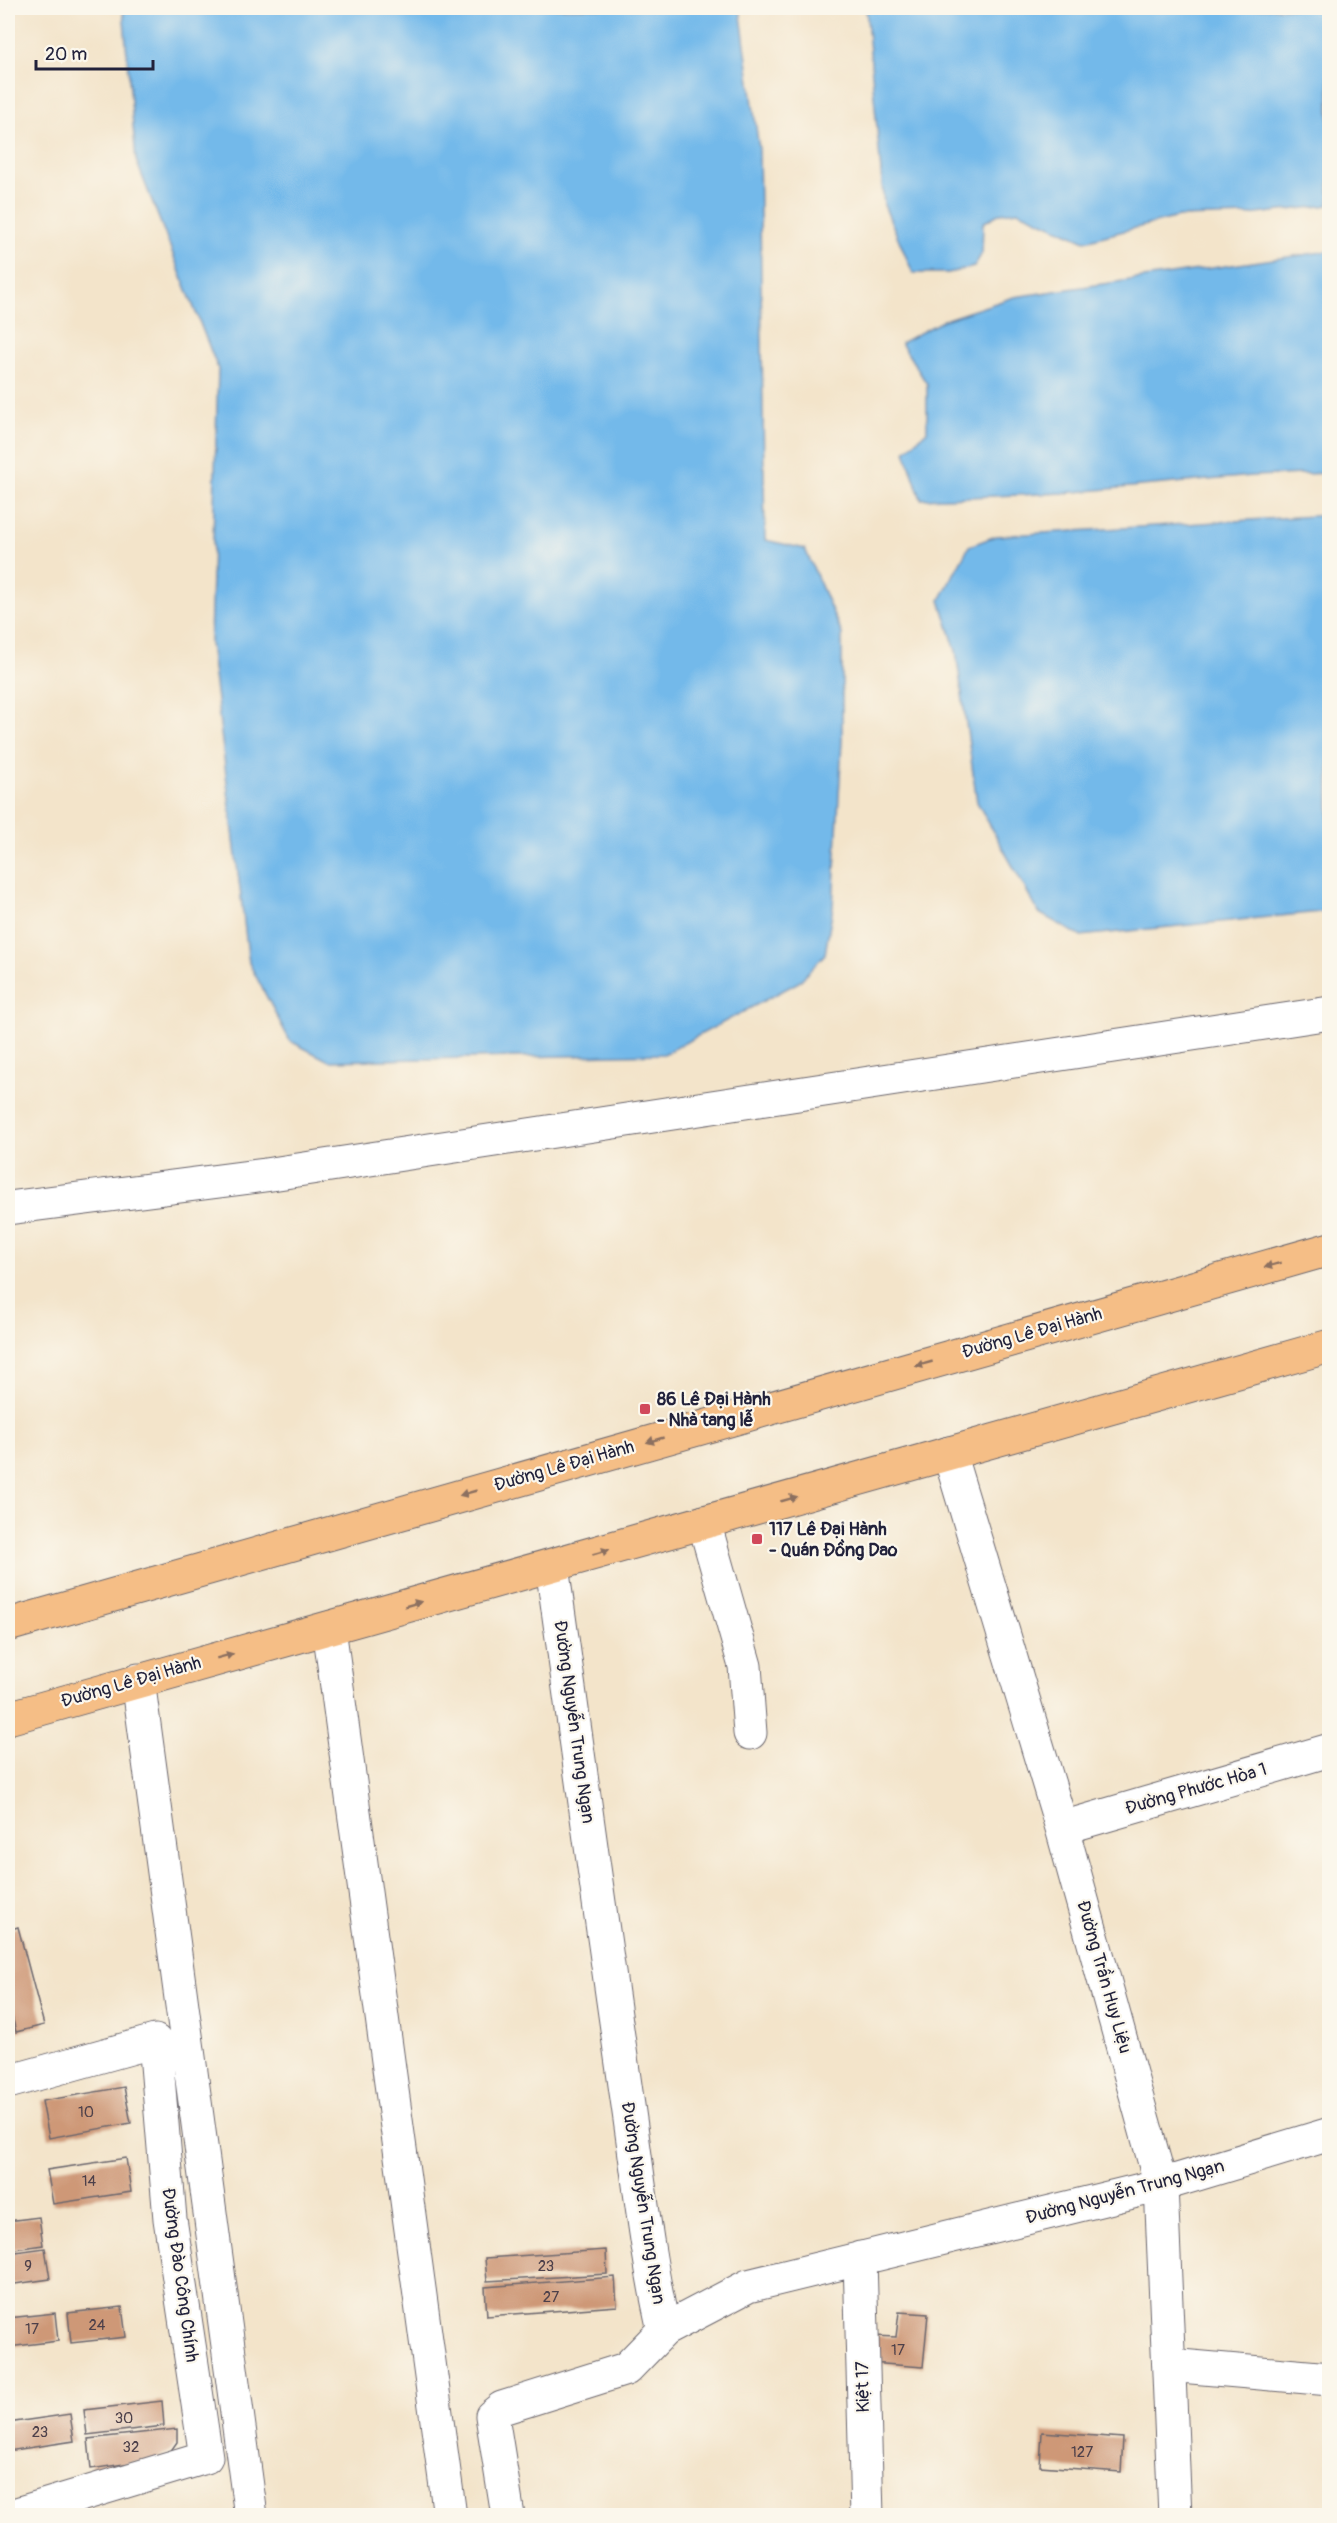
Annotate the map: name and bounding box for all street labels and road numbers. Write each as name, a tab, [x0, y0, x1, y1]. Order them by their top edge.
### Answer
street label: Đường Lê Đại Hành	[959, 1302, 1105, 1364]
street label: Đường Lê Đại Hành	[491, 1435, 637, 1497]
street label: Đường Nguyễn Trung Ngạn	[548, 1619, 600, 1825]
street label: Đường Lê Đại Hành	[58, 1651, 204, 1713]
street label: Đường Phước Hòa 1	[1123, 1758, 1269, 1820]
street label: Đường Trần Huy Liệu	[1071, 1898, 1138, 2056]
street label: Đường Nguyễn Trung Ngạn	[616, 2100, 670, 2306]
street label: Đường Nguyễn Trung Ngạn	[1023, 2154, 1227, 2230]
street label: Đường Đào Công Chính	[156, 2186, 204, 2364]
street label: Kiệt 17	[851, 2361, 875, 2413]

